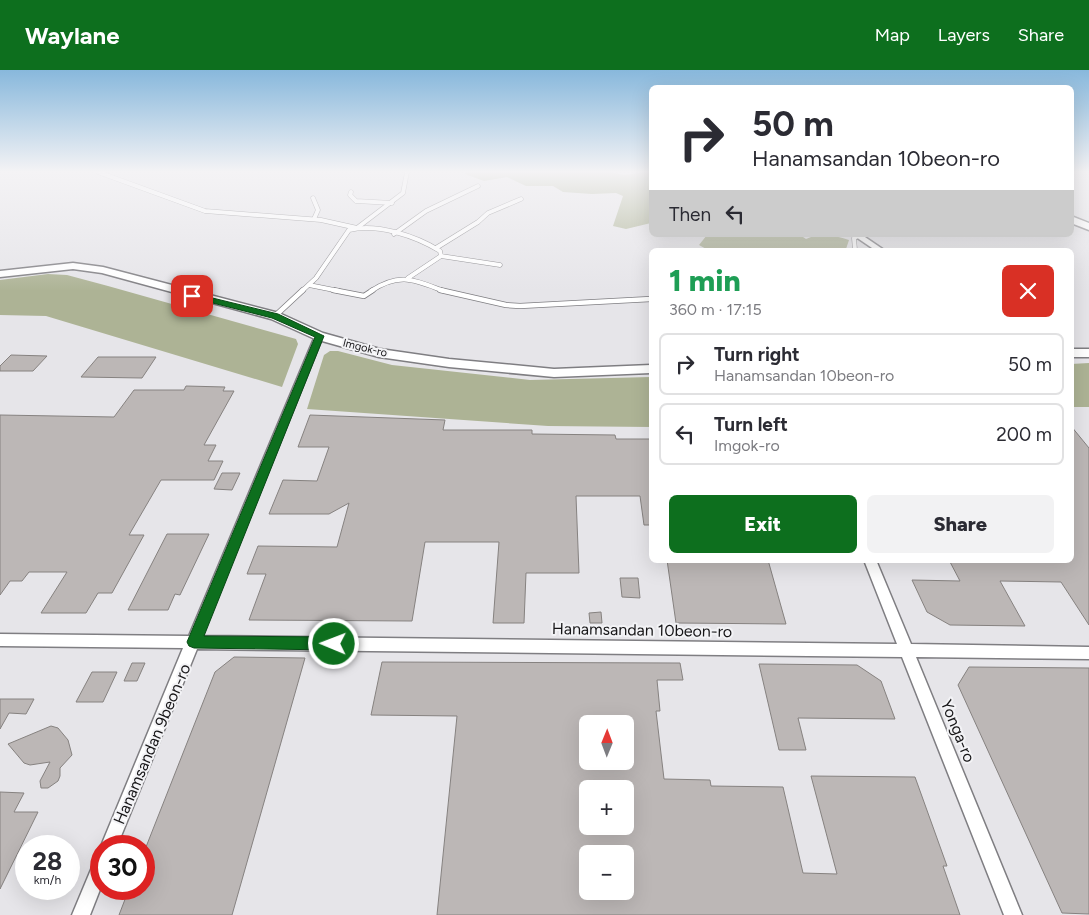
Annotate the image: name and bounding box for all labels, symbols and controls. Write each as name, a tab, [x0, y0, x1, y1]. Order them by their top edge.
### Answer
text: Waylane	[25, 21, 120, 50]
text: Map	[875, 24, 910, 46]
text: Layers	[938, 24, 990, 46]
text: Share	[1018, 24, 1064, 46]
text: 50 m	[752, 103, 834, 145]
icon: right	[669, 105, 734, 170]
text: Hanamsandan 10beon-ro	[752, 145, 1000, 172]
icon: left	[721, 200, 749, 228]
text: Then	[669, 203, 711, 226]
text: 1 min	[669, 262, 741, 299]
button: close	[1002, 265, 1054, 317]
pin	[171, 275, 213, 317]
icon: arrive	[178, 282, 206, 310]
text: 360 m · 17:15	[669, 300, 762, 319]
street label: Imgok-ro	[341, 336, 389, 360]
text: Turn right	[714, 343, 800, 366]
icon: right	[671, 350, 699, 378]
text: 50 m	[1008, 353, 1052, 376]
text: Hanamsandan 10beon-ro	[714, 366, 894, 385]
text: Turn left	[714, 413, 788, 436]
icon: left	[671, 420, 699, 448]
text: 200 m	[996, 423, 1052, 446]
text: Imgok-ro	[714, 436, 780, 455]
button: Exit	[669, 495, 857, 553]
button: Share	[867, 495, 1054, 553]
position arrow	[307, 617, 359, 669]
street label: Hanamsandan 10beon-ro	[552, 619, 732, 641]
street label: Hanamsandan 9beon-ro	[110, 661, 194, 827]
street label: Yonga-ro	[937, 697, 979, 765]
north arrow	[579, 715, 634, 770]
map controls	[579, 715, 634, 900]
button: +	[579, 780, 634, 835]
speed limit sign: 30	[90, 835, 155, 900]
button: −	[579, 845, 634, 900]
text: 28	[33, 846, 62, 876]
text: km/h	[34, 873, 61, 887]

